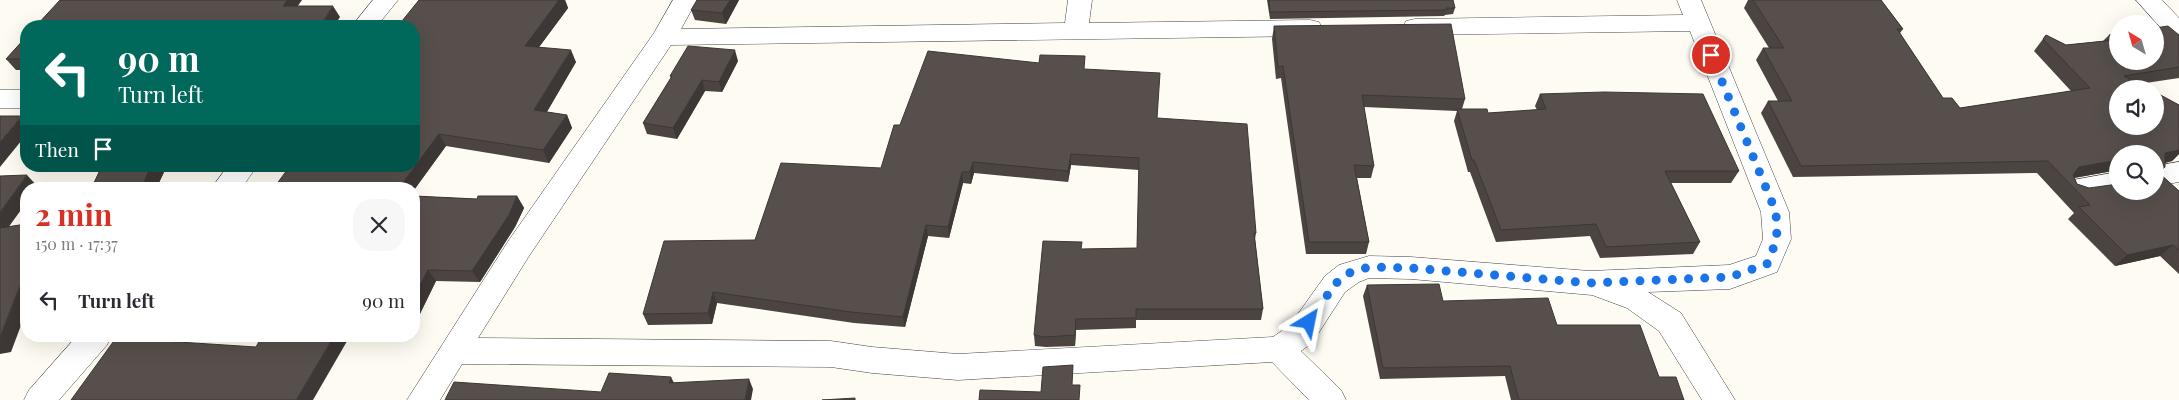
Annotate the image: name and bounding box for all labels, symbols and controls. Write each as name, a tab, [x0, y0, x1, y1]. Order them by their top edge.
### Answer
north arrow	[2109, 15, 2164, 70]
map controls	[2109, 15, 2164, 200]
text: 90 m	[118, 34, 200, 81]
pin	[1690, 34, 1732, 76]
icon: left	[35, 40, 100, 105]
icon: arrive	[1697, 41, 1725, 69]
text: Turn left	[118, 79, 203, 109]
button: sound	[2109, 80, 2164, 135]
icon: arrive	[89, 135, 117, 163]
text: Then	[35, 136, 79, 162]
button: search	[2109, 145, 2164, 200]
text: 2 min	[35, 194, 112, 234]
button: close	[353, 199, 405, 251]
text: 150 m · 17:37	[35, 233, 118, 254]
icon: left	[35, 286, 63, 314]
text: Turn left	[78, 287, 155, 313]
text: 90 m	[362, 287, 405, 313]
position arrow	[1282, 295, 1334, 347]

